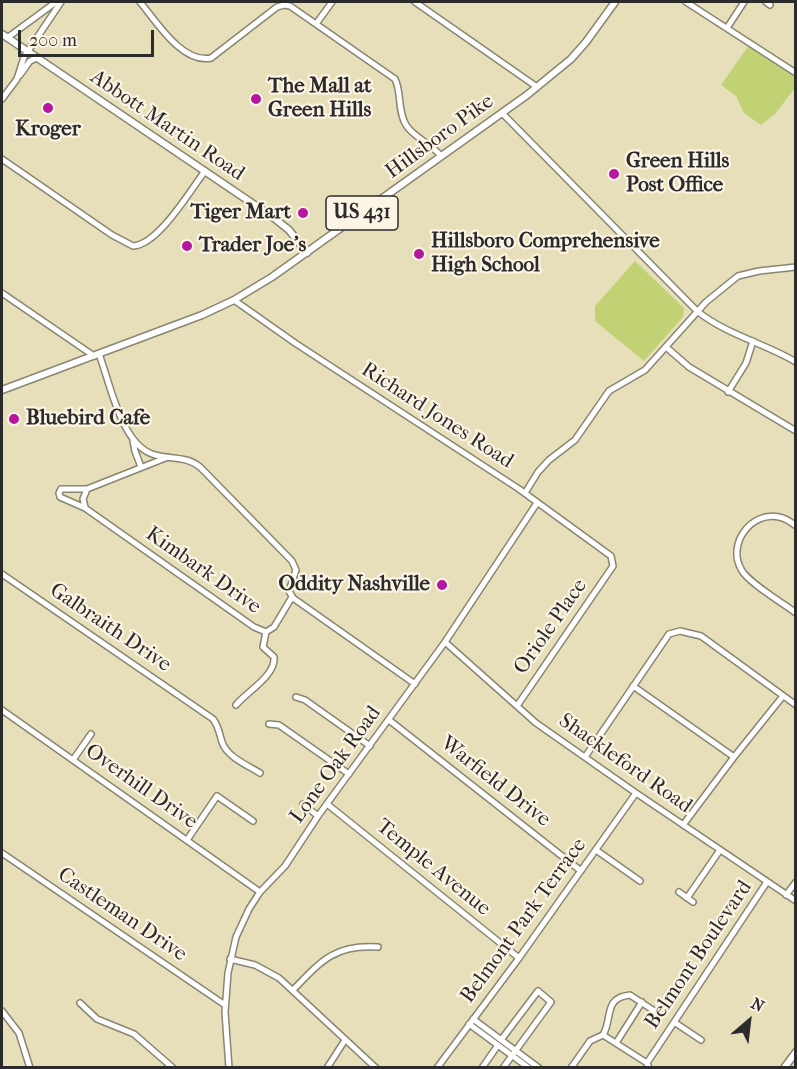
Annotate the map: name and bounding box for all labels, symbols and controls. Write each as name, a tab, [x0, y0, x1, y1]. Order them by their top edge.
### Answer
scale bar	[21, 18, 158, 56]
text: 200 m	[29, 30, 77, 51]
street label: Abbott Martin Road	[85, 65, 249, 187]
place label: The Mall at Green Hills	[268, 74, 371, 124]
street label: Hillsboro Pike	[381, 89, 499, 185]
marker: The Mall at Green Hills	[249, 92, 263, 106]
marker: Kroger	[41, 101, 55, 115]
place label: Kroger	[15, 117, 81, 143]
place label: Green Hills Post Office	[626, 149, 729, 199]
marker: Green Hills Post Office	[607, 167, 621, 181]
road number: US 431	[326, 196, 398, 230]
place label: Tiger Mart	[191, 200, 291, 226]
marker: Tiger Mart	[296, 206, 310, 220]
place label: Hillsboro Comprehensive High School	[431, 229, 660, 279]
place label: Trader Joe's	[199, 233, 306, 259]
marker: Trader Joe's	[180, 239, 194, 253]
marker: Hillsboro Comprehensive High School	[412, 247, 426, 261]
street label: Richard Jones Road	[356, 357, 518, 475]
place label: Bluebird Cafe	[26, 406, 150, 432]
marker: Bluebird Cafe	[7, 412, 21, 426]
street label: Kimbark Drive	[141, 522, 265, 620]
place label: Oddity Nashville	[278, 572, 430, 598]
street label: Oriole Place	[509, 575, 593, 679]
street label: Galbraith Drive	[45, 578, 175, 678]
marker: Oddity Nashville	[435, 578, 449, 592]
street label: Lone Oak Road	[285, 702, 387, 828]
street label: Shackleford Road	[554, 709, 696, 819]
street label: Warfield Drive	[435, 731, 555, 833]
street label: Overhill Drive	[80, 739, 202, 835]
street label: Temple Avenue	[371, 814, 495, 922]
street label: Belmont Park Terrace	[456, 834, 592, 1008]
street label: Castleman Drive	[53, 863, 191, 967]
street label: Belmont Boulevard	[640, 876, 758, 1034]
north arrow	[719, 991, 779, 1051]
text: N	[748, 993, 767, 1016]

